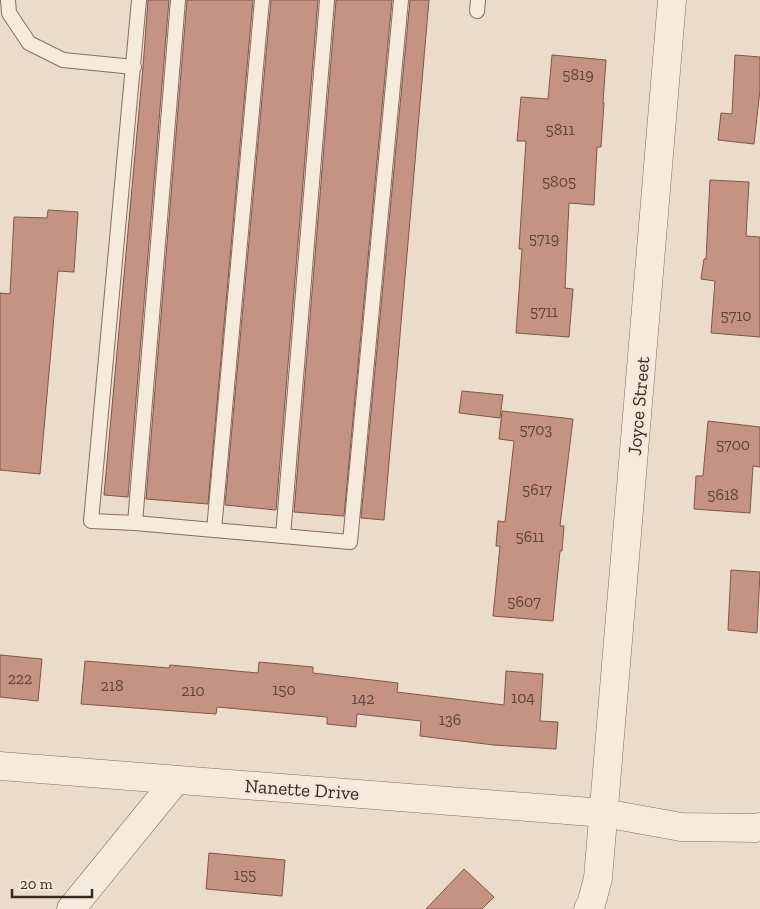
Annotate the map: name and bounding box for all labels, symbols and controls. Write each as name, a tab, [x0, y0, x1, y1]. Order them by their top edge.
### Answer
house number: 5819	[562, 65, 594, 84]
house number: 5811	[545, 120, 575, 139]
house number: 5805	[542, 172, 576, 191]
house number: 5719	[529, 229, 559, 248]
house number: 5711	[530, 302, 558, 321]
house number: 5710	[720, 306, 752, 325]
street label: Joyce Street	[623, 356, 654, 456]
house number: 5703	[520, 420, 553, 439]
house number: 5700	[716, 435, 750, 454]
house number: 5617	[522, 480, 553, 499]
house number: 5618	[707, 485, 739, 504]
house number: 5611	[515, 527, 545, 546]
house number: 5607	[507, 592, 541, 611]
house number: 222	[8, 669, 32, 688]
house number: 218	[100, 676, 124, 695]
house number: 150	[272, 680, 296, 699]
house number: 210	[181, 681, 205, 700]
house number: 104	[511, 688, 535, 707]
house number: 142	[351, 689, 375, 708]
house number: 136	[439, 710, 461, 729]
street label: Nanette Drive	[244, 774, 360, 805]
house number: 155	[234, 865, 256, 884]
scale bar	[12, 866, 92, 898]
text: 20 m	[20, 875, 53, 893]

